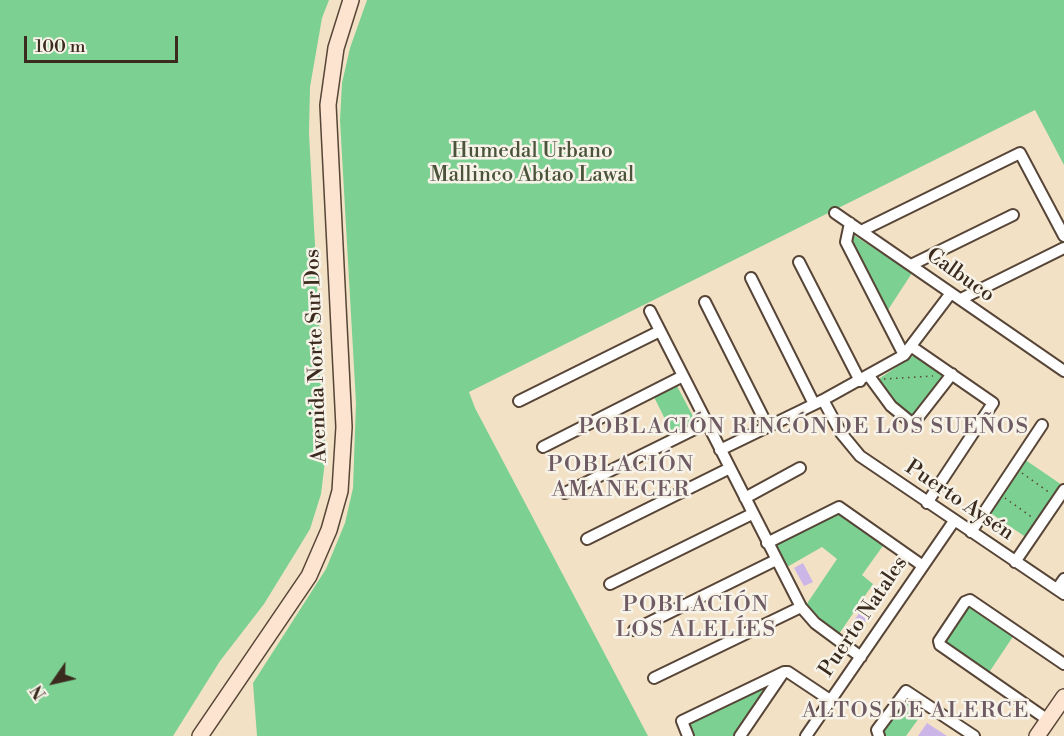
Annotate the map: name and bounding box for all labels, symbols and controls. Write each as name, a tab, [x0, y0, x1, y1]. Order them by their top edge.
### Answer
scale bar	[27, 24, 182, 62]
text: 100 m	[35, 35, 86, 58]
park label: Humedal Urbano Mallinco Abtao Lawal	[430, 139, 634, 189]
street label: Calbuco	[921, 243, 999, 309]
street label: Avenida Norte Sur Dos	[301, 249, 333, 463]
district label: POBLACIÓN RINCÓN DE LOS SUEÑOS	[578, 415, 1030, 441]
district label: POBLACIÓN AMANECER	[547, 453, 695, 505]
street label: Puerto Aysén	[900, 455, 1018, 547]
street label: Puerto Natales	[814, 552, 914, 682]
district label: POBLACIÓN LOS ALELÍES	[615, 593, 777, 644]
north arrow	[24, 652, 84, 712]
text: N	[27, 681, 51, 703]
district label: ALTOS DE ALERCE	[802, 699, 1030, 725]

